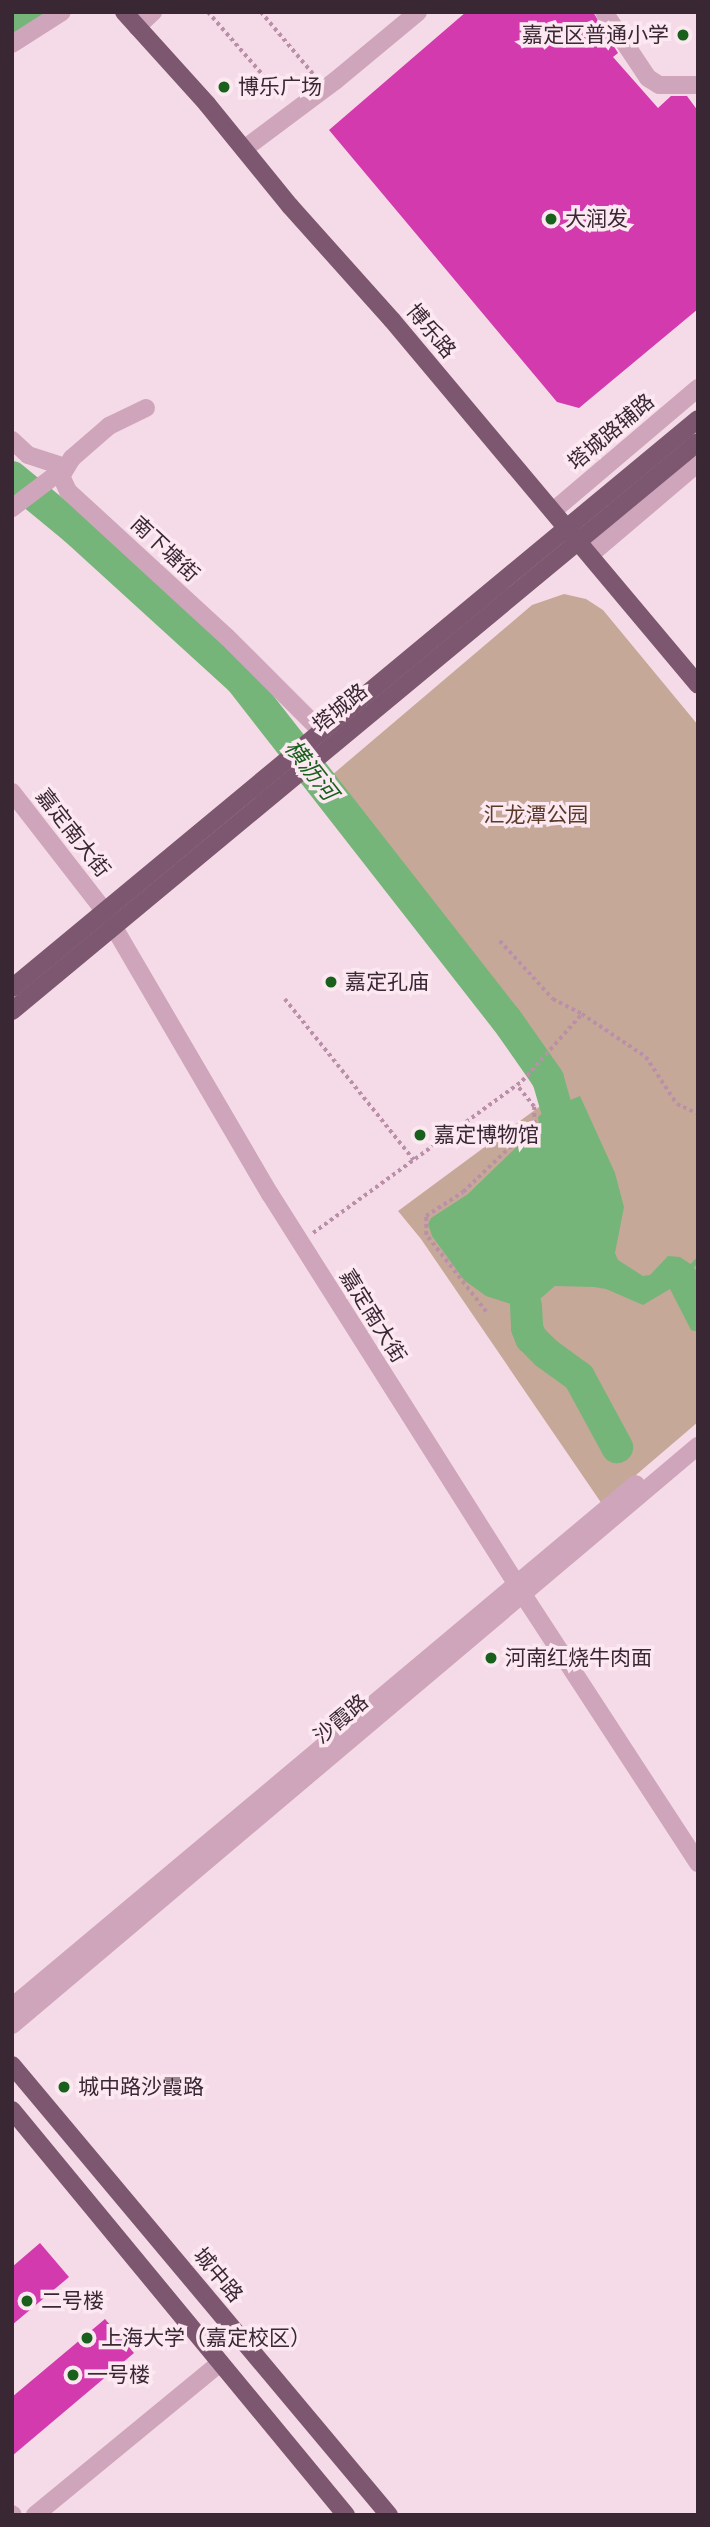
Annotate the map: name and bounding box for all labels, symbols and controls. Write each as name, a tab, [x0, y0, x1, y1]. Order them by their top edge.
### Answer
place label: 嘉定区普通小学	[522, 22, 669, 48]
marker: 嘉定区普通小学	[675, 27, 691, 43]
place label: 博乐广场	[238, 74, 322, 100]
marker: 博乐广场	[216, 79, 232, 95]
place label: 大润发	[565, 206, 628, 232]
marker: 大润发	[543, 211, 559, 227]
street label: 博乐路	[401, 299, 461, 363]
street label: 塔城路辅路	[563, 389, 659, 475]
street label: 南下塘街	[126, 511, 204, 587]
street label: 塔城路	[308, 678, 372, 738]
water label: 横沥河	[279, 734, 343, 806]
street label: 嘉定南大街	[31, 784, 115, 882]
park label: 汇龙潭公园	[484, 802, 588, 828]
place label: 嘉定孔庙	[345, 969, 429, 995]
marker: 嘉定孔庙	[323, 974, 339, 990]
place label: 嘉定博物馆	[434, 1122, 539, 1148]
marker: 嘉定博物馆	[412, 1127, 428, 1143]
street label: 嘉定南大街	[334, 1265, 412, 1367]
place label: 河南红烧牛肉面	[505, 1645, 652, 1671]
marker: 河南红烧牛肉面	[483, 1650, 499, 1666]
street label: 沙霞路	[309, 1689, 373, 1749]
place label: 城中路沙霞路	[78, 2074, 204, 2100]
marker: 城中路沙霞路	[56, 2079, 72, 2095]
street label: 城中路	[188, 2243, 248, 2307]
place label: 二号楼	[41, 2288, 104, 2314]
marker: 二号楼	[19, 2293, 35, 2309]
place label: 上海大学（嘉定校区）	[101, 2325, 311, 2351]
marker: 上海大学（嘉定校区）	[79, 2330, 95, 2346]
place label: 一号楼	[87, 2362, 150, 2388]
marker: 一号楼	[65, 2367, 81, 2383]

